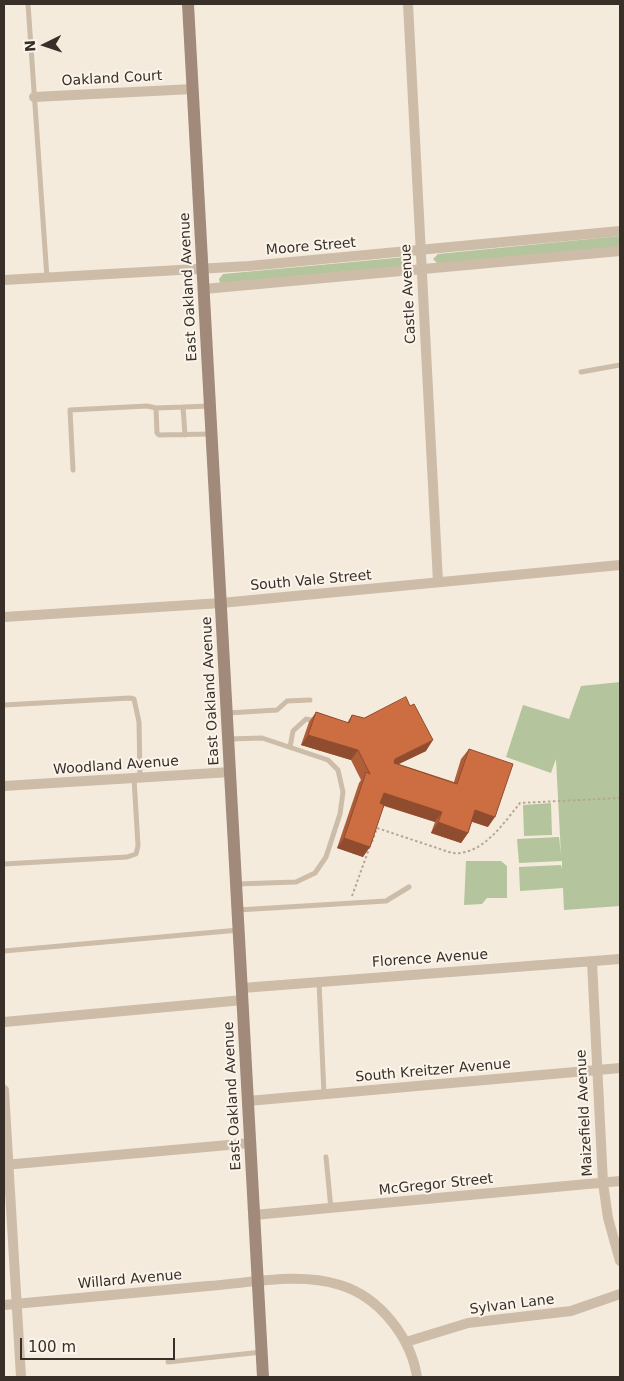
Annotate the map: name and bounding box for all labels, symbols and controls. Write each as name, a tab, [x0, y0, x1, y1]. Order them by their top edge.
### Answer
north arrow	[20, 20, 70, 70]
text: N	[22, 40, 38, 52]
street label: Oakland Court	[61, 68, 163, 90]
street label: East Oakland Avenue	[177, 212, 201, 362]
street label: Moore Street	[265, 235, 357, 259]
street label: Castle Avenue	[398, 244, 420, 344]
street label: South Vale Street	[250, 567, 372, 595]
street label: East Oakland Avenue	[199, 616, 223, 766]
street label: Woodland Avenue	[53, 753, 179, 779]
street label: Florence Avenue	[371, 947, 489, 971]
street label: East Oakland Avenue	[221, 1021, 245, 1171]
street label: Maizefield Avenue	[573, 1049, 597, 1177]
street label: South Kreitzer Avenue	[355, 1056, 511, 1086]
street label: McGregor Street	[378, 1171, 494, 1199]
street label: Willard Avenue	[77, 1267, 183, 1293]
street label: Sylvan Lane	[469, 1291, 555, 1319]
scale bar	[22, 1328, 178, 1360]
text: 100 m	[28, 1338, 76, 1356]

